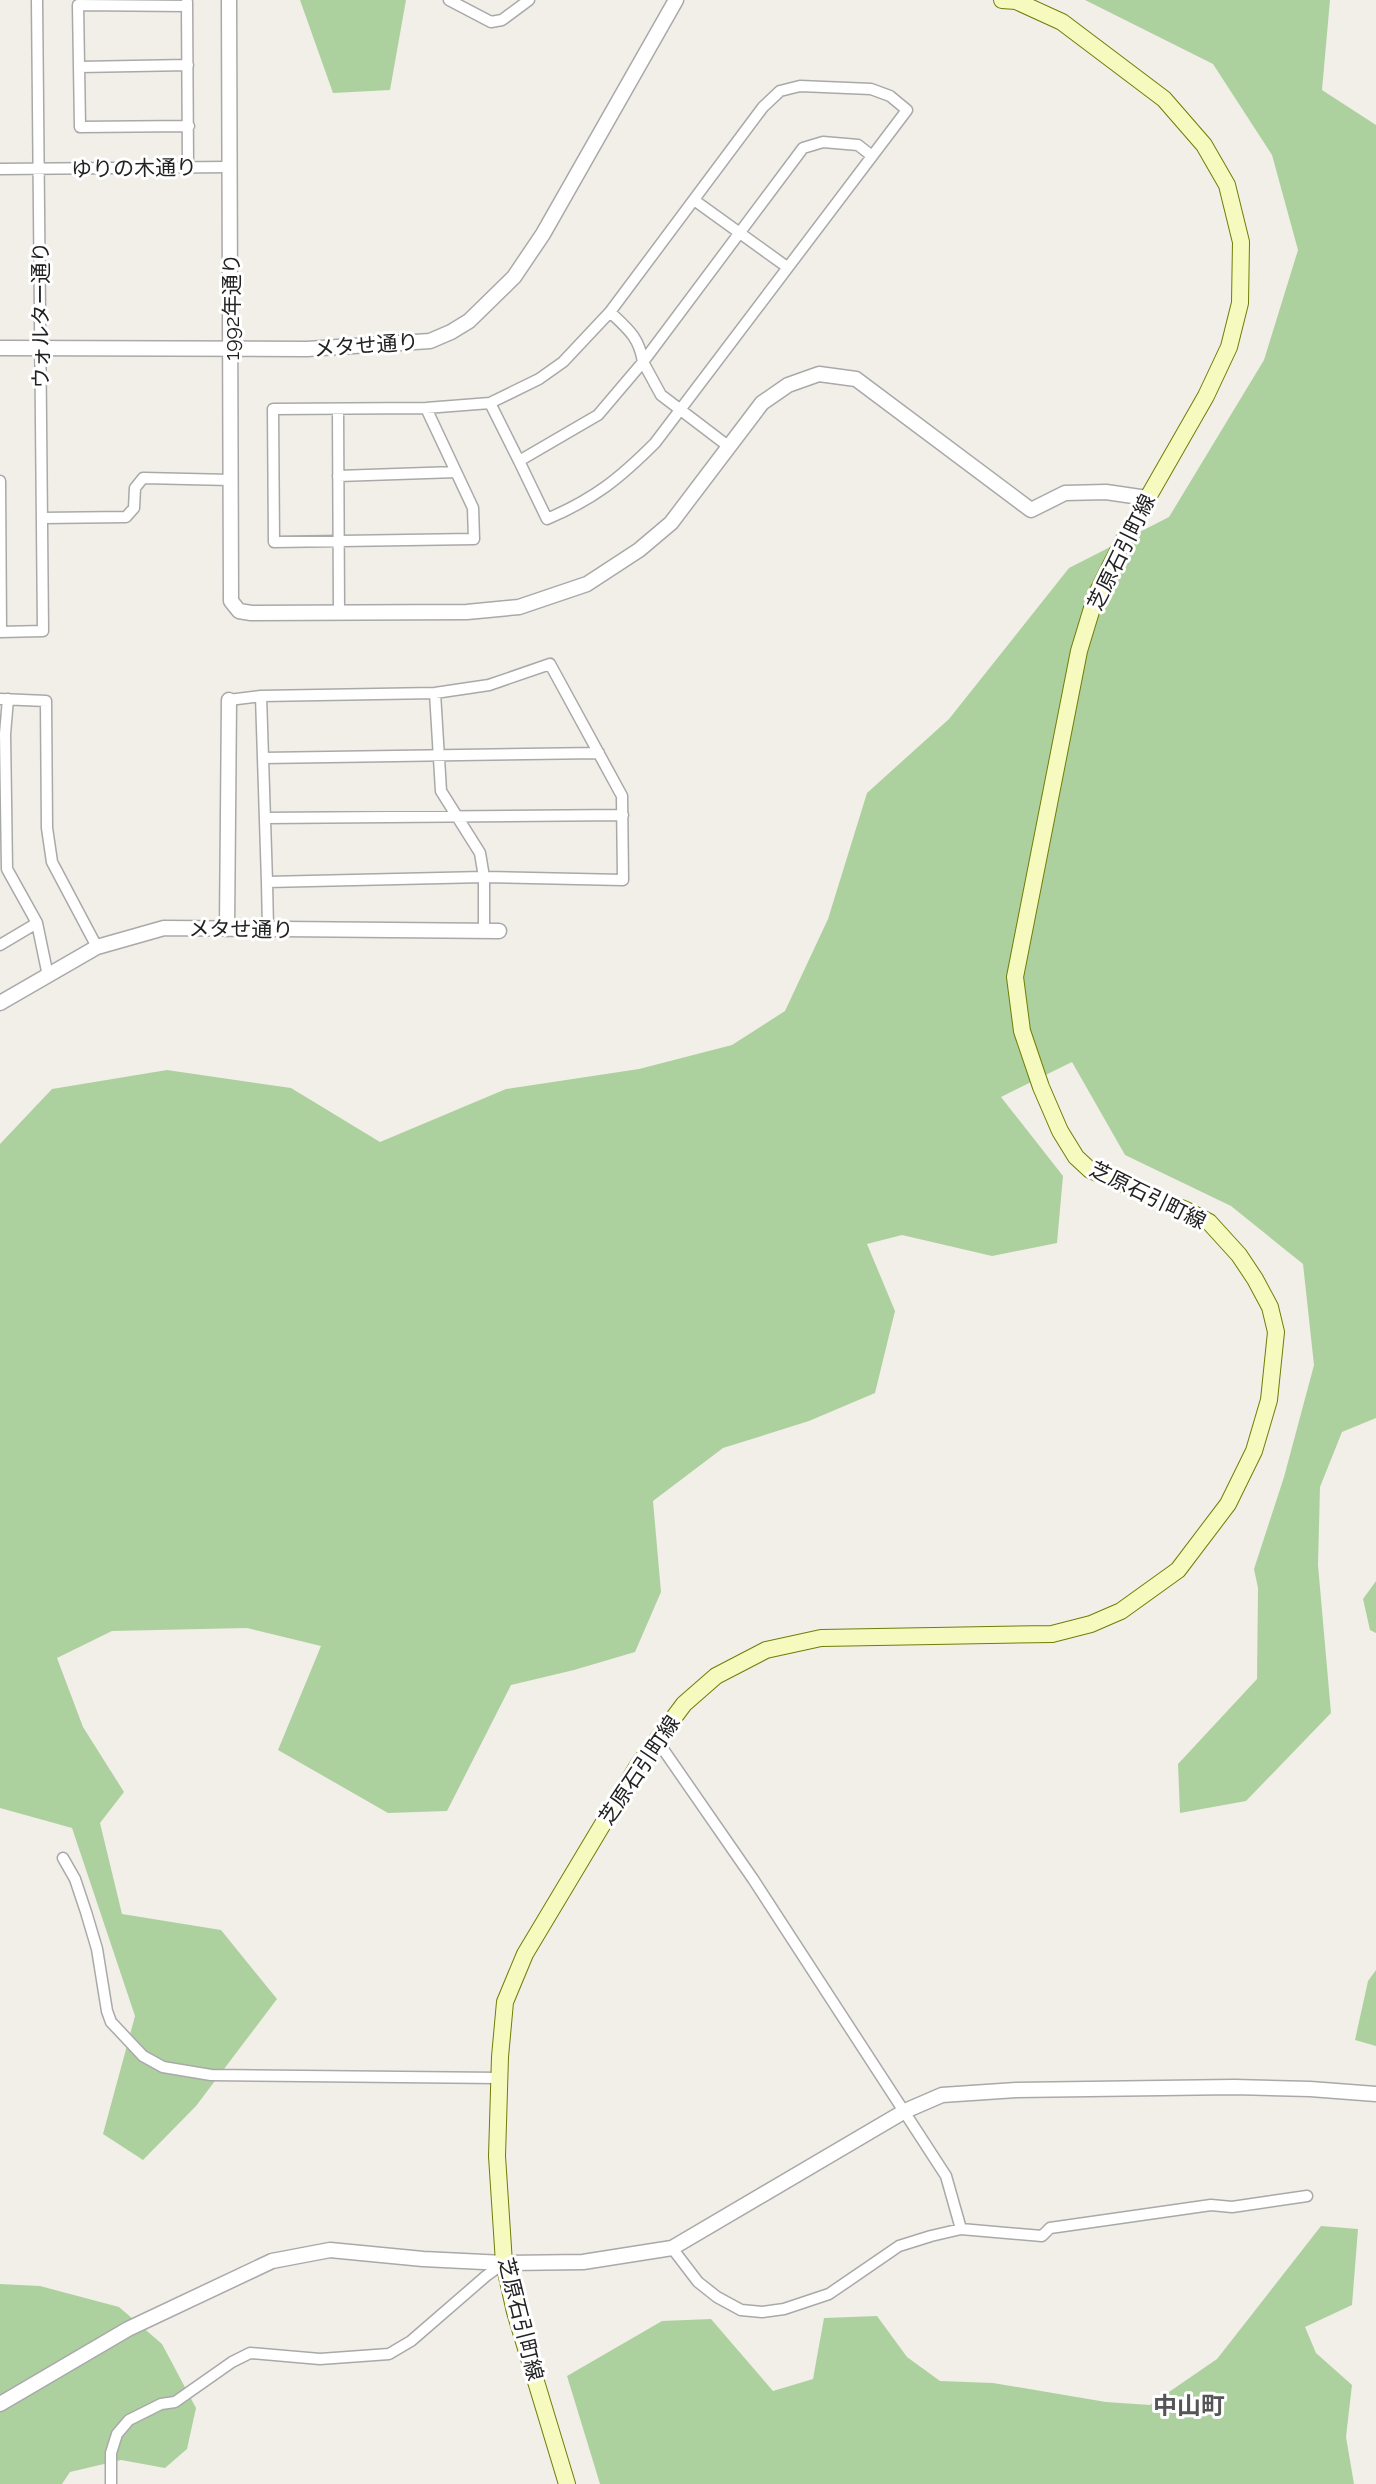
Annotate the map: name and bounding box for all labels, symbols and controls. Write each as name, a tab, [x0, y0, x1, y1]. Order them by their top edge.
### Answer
street label: ゆりの木通り	[71, 154, 197, 182]
street label: ウォルター通り	[28, 242, 53, 389]
street label: 1992年通り	[219, 253, 244, 361]
street label: メタせ通り	[313, 329, 419, 361]
street label: 芝原石引町線	[1082, 490, 1160, 614]
street label: メタせ通り	[188, 916, 294, 942]
street label: 芝原石引町線	[1086, 1156, 1210, 1234]
street label: 芝原石引町線	[593, 1711, 685, 1829]
street label: 芝原石引町線	[494, 2255, 548, 2383]
district label: 中山町	[1153, 2391, 1225, 2420]

